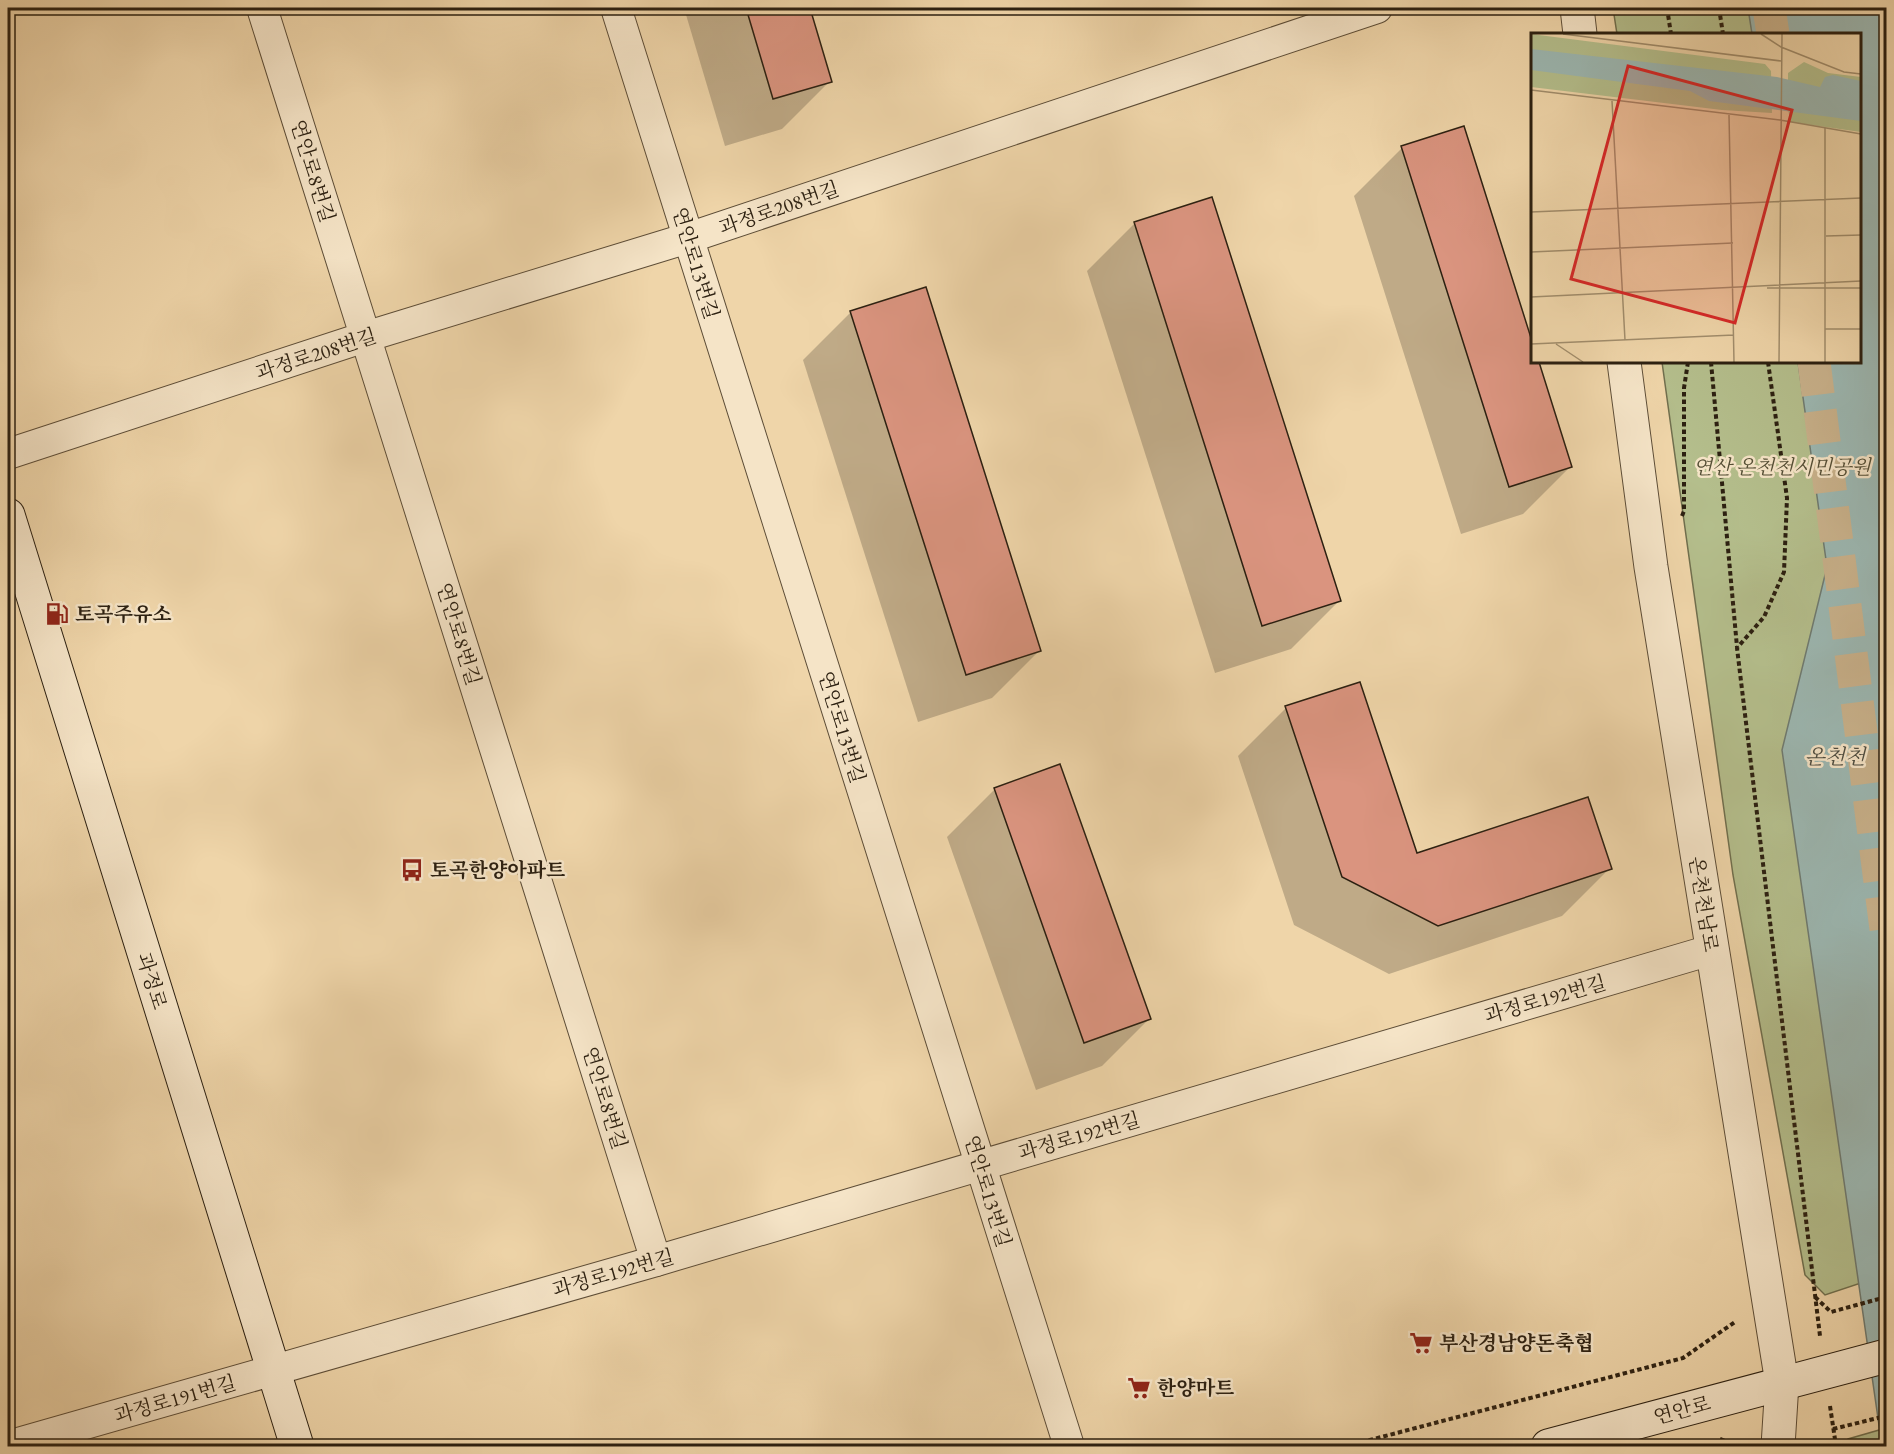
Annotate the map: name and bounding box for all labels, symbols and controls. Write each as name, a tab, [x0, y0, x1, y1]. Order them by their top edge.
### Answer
inset map	[1531, 33, 1861, 363]
street label: 연안로8번길	[285, 116, 341, 226]
street label: 과정로208번길	[715, 175, 843, 241]
street label: 연안로13번길	[667, 204, 725, 322]
street label: 과정로208번길	[252, 322, 380, 386]
park label: 연산 온천천시민공원	[1693, 454, 1873, 480]
street label: 연안로8번길	[431, 579, 487, 689]
fuel station icon: 토곡주유소	[44, 601, 70, 627]
place label: 토곡주유소	[75, 601, 172, 627]
street label: 연안로13번길	[813, 668, 871, 786]
water label: 온천천	[1805, 743, 1867, 770]
street label: 온천천남로	[1684, 854, 1724, 954]
bus stop icon: 토곡한양아파트	[399, 857, 425, 883]
place label: 토곡한양아파트	[430, 857, 565, 883]
street label: 과정로	[131, 949, 173, 1013]
street label: 과정로192번길	[1481, 969, 1609, 1029]
street label: 연안로8번길	[577, 1043, 633, 1153]
street label: 과정로192번길	[1015, 1106, 1143, 1166]
street label: 연안로13번길	[959, 1132, 1017, 1250]
street label: 과정로192번길	[549, 1243, 677, 1303]
supermarket icon: 부산경남양돈축협	[1408, 1330, 1434, 1356]
place label: 부산경남양돈축협	[1439, 1330, 1594, 1356]
street label: 과정로191번길	[111, 1369, 239, 1429]
supermarket icon: 한양마트	[1126, 1375, 1152, 1401]
place label: 한양마트	[1157, 1375, 1234, 1401]
street label: 연안로	[1651, 1390, 1713, 1430]

